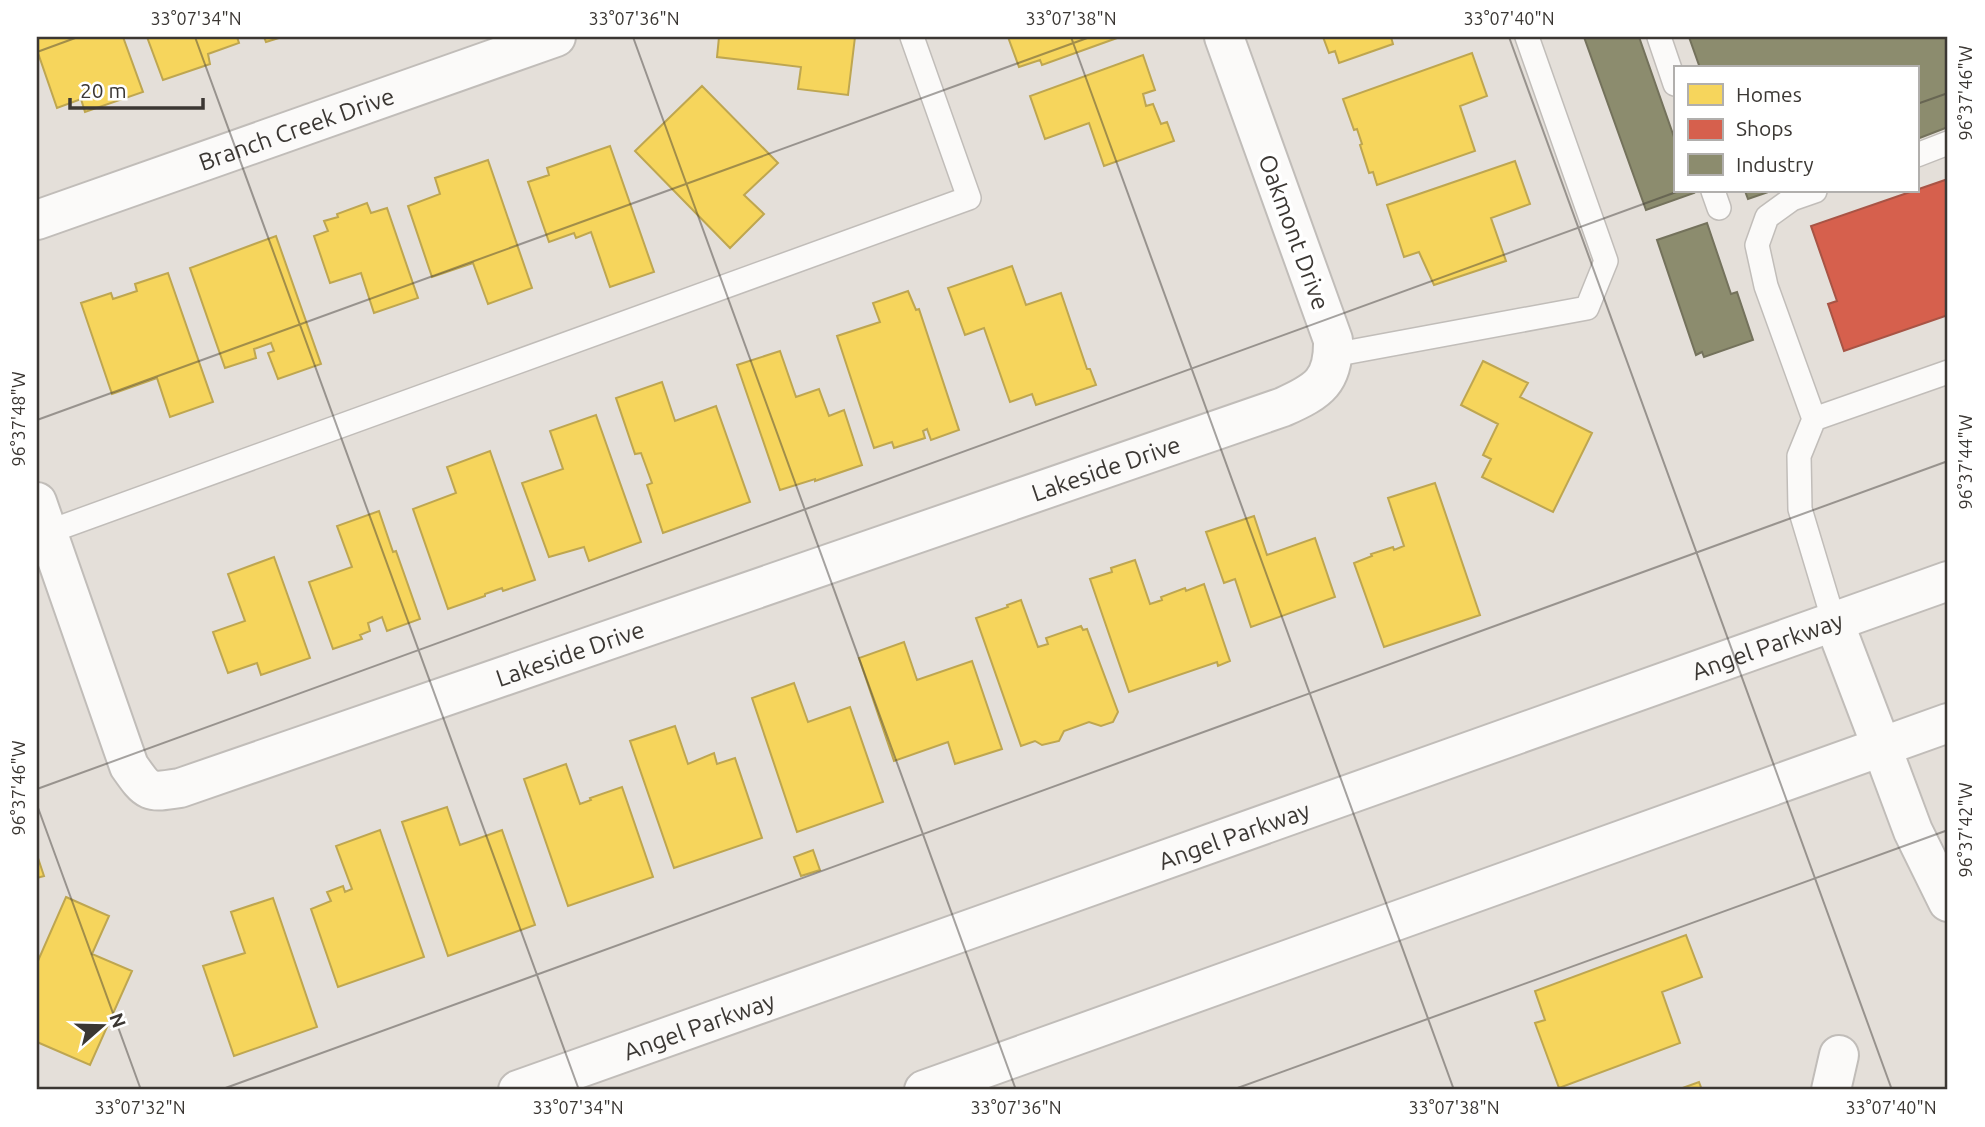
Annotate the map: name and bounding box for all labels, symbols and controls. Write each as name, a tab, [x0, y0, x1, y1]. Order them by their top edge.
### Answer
text: 33°07'34"N	[150, 8, 242, 28]
text: 33°07'36"N	[588, 8, 680, 28]
text: 33°07'38"N	[1025, 8, 1117, 28]
text: 33°07'40"N	[1463, 8, 1555, 28]
text: 96°37'46"W	[1955, 45, 1975, 141]
scale bar	[70, 66, 203, 110]
legend	[1674, 66, 1918, 192]
text: 20 m	[80, 78, 127, 102]
street label: Branch Creek Drive	[195, 82, 398, 175]
text: Homes	[1736, 82, 1802, 106]
text: Shops	[1736, 116, 1793, 140]
street label: Oakmont Drive	[1253, 151, 1335, 313]
text: Industry	[1736, 152, 1814, 176]
text: 96°37'48"W	[8, 371, 28, 467]
text: 96°37'44"W	[1955, 414, 1975, 510]
street label: Lakeside Drive	[1028, 430, 1184, 506]
street label: Angel Parkway	[1688, 606, 1847, 685]
street label: Lakeside Drive	[492, 615, 648, 691]
text: 96°37'46"W	[8, 740, 28, 836]
text: 96°37'42"W	[1955, 782, 1975, 878]
street label: Angel Parkway	[1155, 796, 1314, 874]
street label: Angel Parkway	[620, 986, 778, 1065]
north arrow	[66, 990, 136, 1060]
text: N	[105, 1010, 131, 1031]
text: 33°07'32"N	[94, 1097, 186, 1117]
text: 33°07'34"N	[532, 1097, 624, 1117]
text: 33°07'36"N	[970, 1097, 1062, 1117]
text: 33°07'38"N	[1408, 1097, 1500, 1117]
text: 33°07'40"N	[1845, 1097, 1937, 1117]

